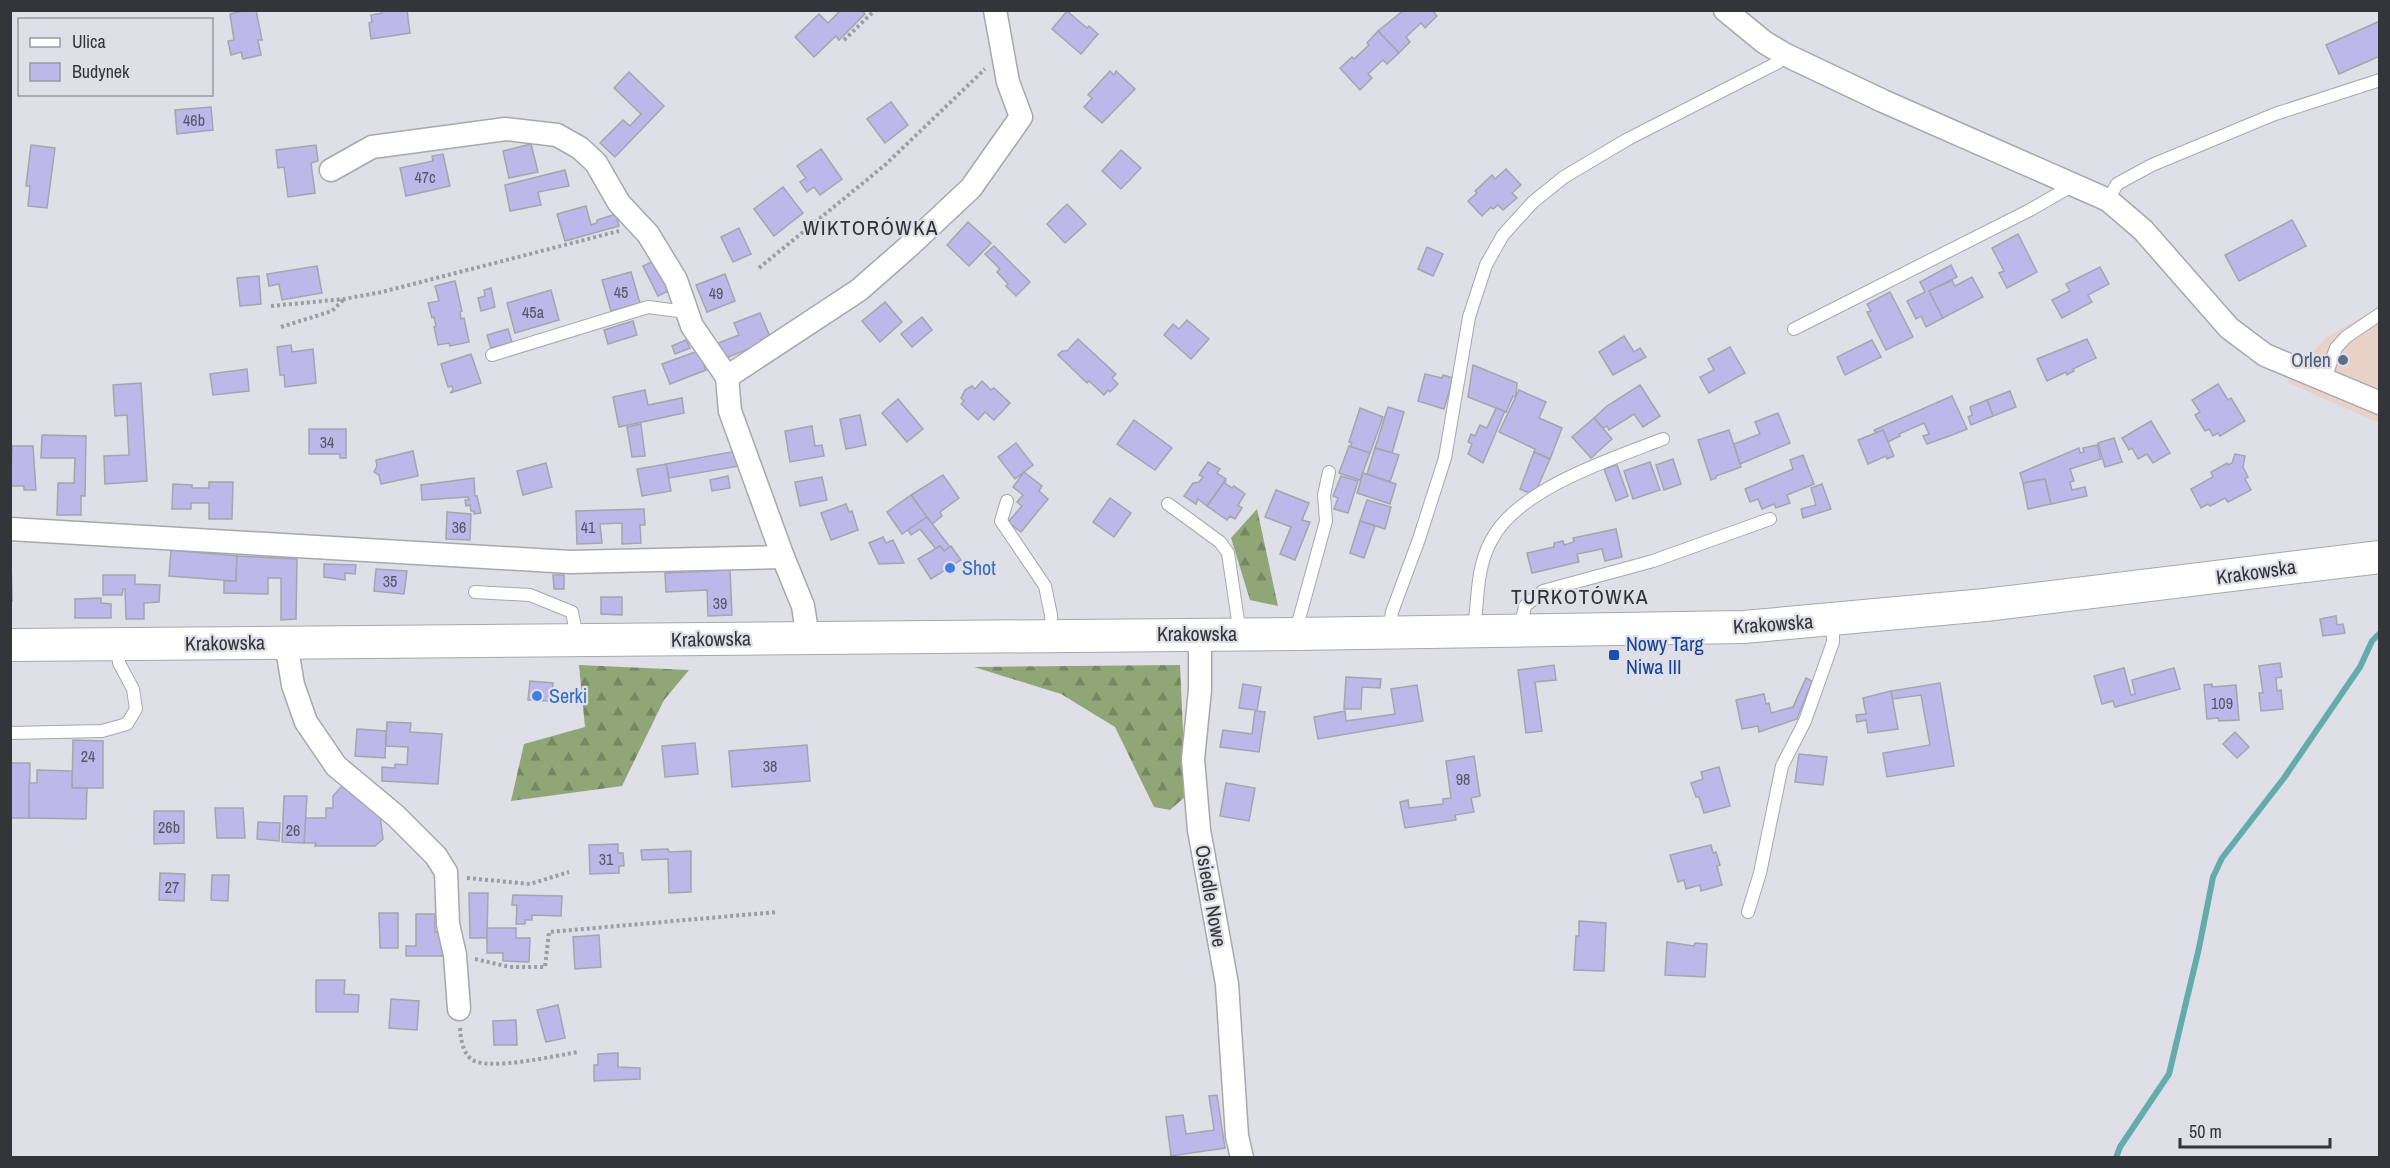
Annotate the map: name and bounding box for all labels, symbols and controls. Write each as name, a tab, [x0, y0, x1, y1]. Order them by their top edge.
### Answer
legend	[18, 18, 213, 96]
text: Ulica	[72, 29, 106, 54]
text: Budynek	[72, 59, 130, 84]
house number: 46b	[183, 109, 205, 131]
house number: 47c	[414, 166, 436, 188]
district label: WIKTORÓWKA	[803, 213, 939, 242]
house number: 45	[614, 281, 628, 303]
house number: 49	[709, 282, 723, 304]
house number: 45a	[522, 301, 545, 323]
place label: Orlen	[2291, 346, 2331, 373]
marker: Orlen	[2336, 353, 2350, 367]
house number: 34	[320, 431, 334, 453]
house number: 36	[452, 516, 466, 538]
house number: 41	[581, 516, 596, 538]
street label: Krakowska	[2214, 553, 2298, 590]
place label: Shot	[962, 554, 996, 581]
marker: Shot	[943, 561, 957, 575]
house number: 35	[383, 570, 397, 592]
district label: TURKOTÓWKA	[1511, 582, 1649, 611]
house number: 39	[713, 592, 727, 614]
street label: Krakowska	[1732, 607, 1814, 640]
street label: Krakowska	[1157, 620, 1237, 647]
street label: Krakowska	[671, 624, 751, 653]
street label: Krakowska	[185, 628, 265, 657]
place label: Nowy Targ Niwa III	[1626, 630, 1704, 680]
marker: Nowy Targ Niwa III	[1607, 648, 1621, 662]
place label: Serki	[549, 682, 587, 709]
marker: Serki	[530, 689, 544, 703]
house number: 109	[2211, 692, 2233, 714]
house number: 24	[81, 745, 95, 767]
house number: 38	[763, 755, 777, 777]
house number: 98	[1456, 768, 1470, 790]
house number: 26b	[158, 816, 180, 838]
house number: 26	[286, 819, 300, 841]
street label: Osiedle Nowe	[1189, 843, 1234, 949]
house number: 31	[599, 848, 614, 870]
house number: 27	[165, 876, 179, 898]
scale bar	[2180, 1111, 2330, 1149]
text: 50 m	[2189, 1119, 2222, 1144]

